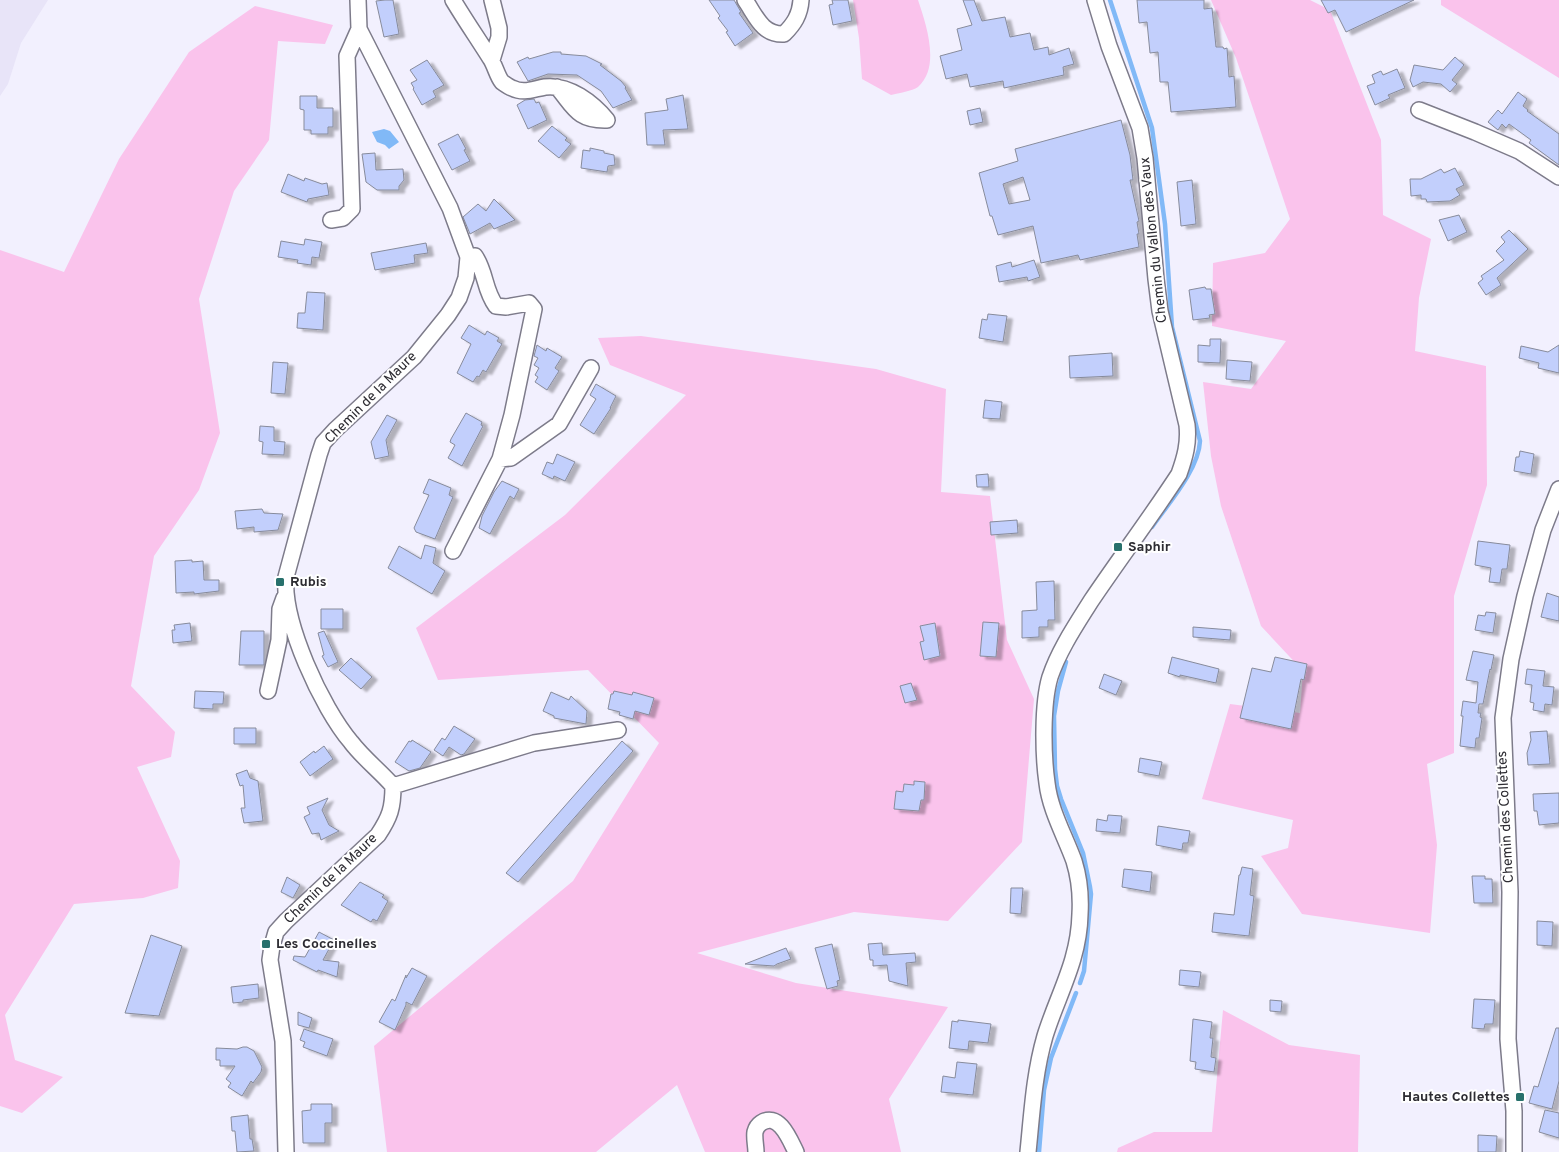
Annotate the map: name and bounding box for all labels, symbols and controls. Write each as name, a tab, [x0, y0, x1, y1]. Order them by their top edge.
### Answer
street label: Chemin du Vallon des Vaux	[1137, 156, 1171, 324]
street label: Chemin de la Maure	[321, 348, 421, 448]
place label: Saphir	[1128, 539, 1171, 556]
marker: Saphir	[1112, 541, 1124, 553]
place label: Rubis	[290, 574, 327, 591]
marker: Rubis	[274, 576, 286, 588]
street label: Chemin des Collettes	[1494, 750, 1518, 884]
street label: Chemin de la Maure	[281, 830, 381, 928]
place label: Les Coccinelles	[276, 936, 377, 953]
marker: Les Coccinelles	[260, 938, 272, 950]
place label: Hautes Collettes	[1402, 1089, 1510, 1106]
marker: Hautes Collettes	[1514, 1091, 1526, 1103]

